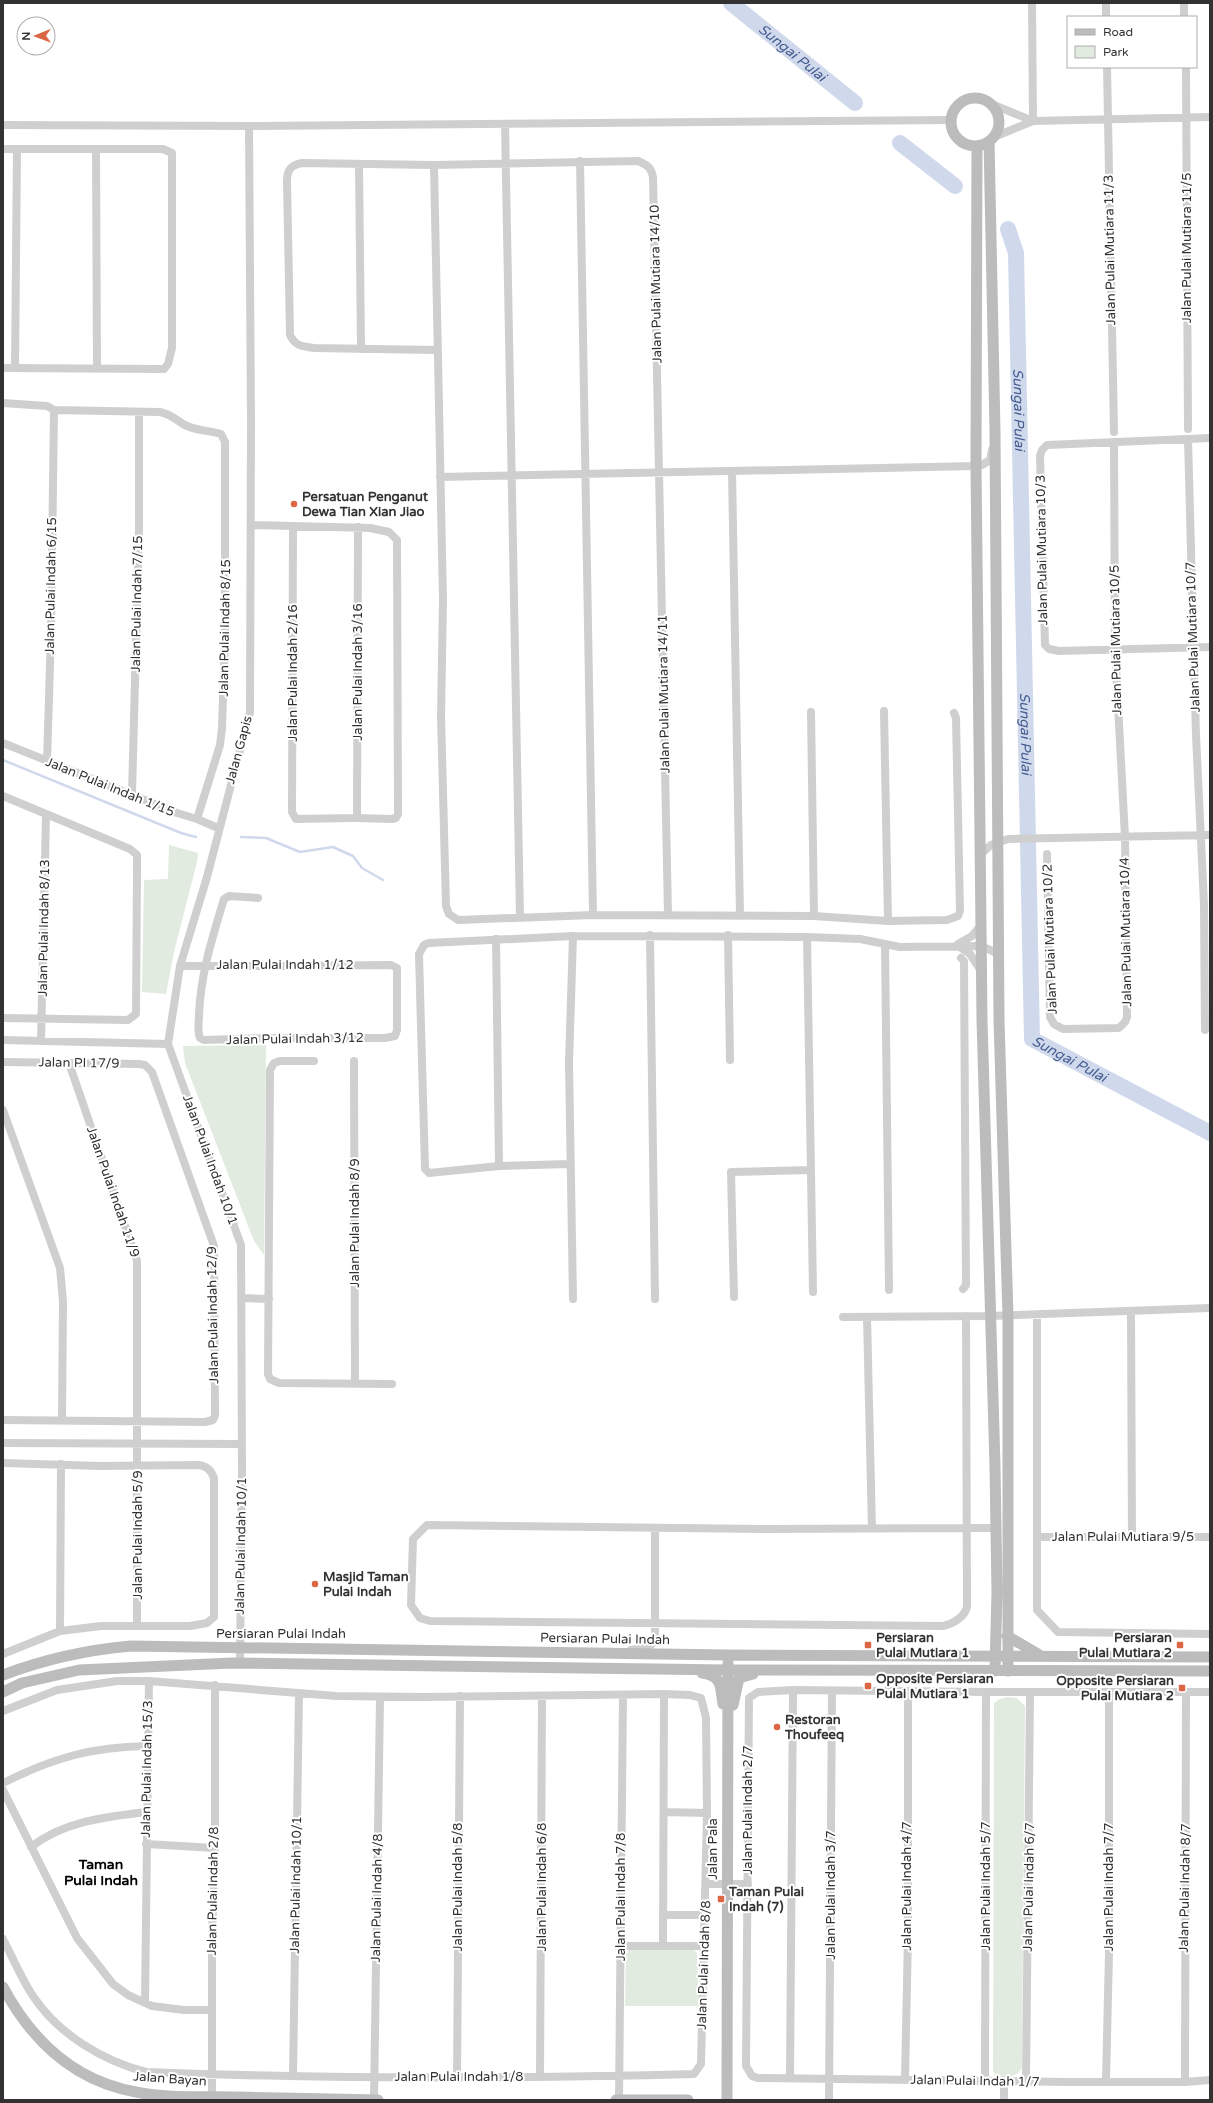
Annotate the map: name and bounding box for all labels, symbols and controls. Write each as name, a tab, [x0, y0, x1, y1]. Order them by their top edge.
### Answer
north arrow	[16, 16, 56, 56]
legend	[1067, 16, 1197, 68]
water label: Sungai Pulai	[755, 20, 831, 86]
text: Road	[1103, 25, 1133, 39]
text: N	[20, 32, 33, 41]
text: Park	[1103, 45, 1129, 59]
street label: Jalan Pulai Mutiara 11/5	[1179, 173, 1195, 323]
street label: Jalan Pulai Mutiara 11/3	[1101, 175, 1119, 325]
street label: Jalan Pulai Mutiara 14/10	[647, 204, 665, 364]
water label: Sungai Pulai	[1010, 368, 1029, 452]
street label: Jalan Pulai Mutiara 10/3	[1033, 475, 1051, 625]
place label: Persatuan Penganut Dewa Tian Xian Jiao	[302, 489, 428, 520]
marker: Persatuan Penganut Dewa Tian Xian Jiao	[289, 499, 299, 509]
street label: Jalan Pulai Indah 6/15	[42, 517, 60, 655]
street label: Jalan Pulai Indah 7/15	[128, 535, 146, 673]
street label: Jalan Pulai Indah 8/15	[216, 559, 234, 697]
street label: Jalan Pulai Mutiara 10/7	[1182, 561, 1204, 713]
street label: Jalan Pulai Mutiara 10/5	[1107, 565, 1125, 715]
street label: Jalan Pulai Indah 3/16	[350, 603, 366, 741]
street label: Jalan Pulai Indah 2/16	[285, 604, 301, 742]
street label: Jalan Pulai Mutiara 14/11	[655, 614, 673, 774]
water label: Sungai Pulai	[1016, 692, 1035, 776]
street label: Jalan Gapis	[222, 714, 256, 786]
street label: Jalan Pulai Indah 1/15	[43, 754, 177, 820]
street label: Jalan Pulai Mutiara 10/4	[1117, 857, 1135, 1007]
street label: Jalan Pulai Indah 8/13	[35, 859, 53, 997]
street label: Jalan Pulai Mutiara 10/2	[1039, 863, 1061, 1015]
street label: Jalan Pulai Indah 1/12	[216, 957, 354, 973]
street label: Jalan Pulai Indah 3/12	[226, 1030, 364, 1048]
water label: Sungai Pulai	[1029, 1032, 1111, 1086]
street label: Jalan PI 17/9	[38, 1054, 120, 1072]
street label: Jalan Pulai Indah 10/1	[179, 1093, 241, 1227]
street label: Jalan Pulai Indah 11/9	[83, 1124, 143, 1260]
street label: Jalan Pulai Indah 8/9	[347, 1158, 363, 1288]
street label: Jalan Pulai Indah 12/9	[204, 1246, 222, 1384]
street label: Jalan Pulai Indah 5/9	[130, 1470, 146, 1600]
street label: Jalan Pulai Indah 10/1	[232, 1477, 250, 1615]
street label: Jalan Pulai Mutiara 9/5	[1052, 1529, 1194, 1545]
place label: Masjid Taman Pulai Indah	[323, 1569, 409, 1600]
marker: Masjid Taman Pulai Indah	[310, 1579, 320, 1589]
street label: Persiaran Pulai Indah	[216, 1626, 346, 1642]
street label: Persiaran Pulai Indah	[540, 1630, 670, 1648]
place label: Persiaran Pulai Mutiara 1	[876, 1630, 969, 1661]
place label: Persiaran Pulai Mutiara 2	[1079, 1630, 1172, 1661]
marker: Persiaran Pulai Mutiara 1	[863, 1640, 873, 1650]
marker: Persiaran Pulai Mutiara 2	[1175, 1640, 1185, 1650]
place label: Opposite Persiaran Pulai Mutiara 1	[876, 1671, 994, 1702]
place label: Opposite Persiaran Pulai Mutiara 2	[1056, 1673, 1174, 1704]
marker: Opposite Persiaran Pulai Mutiara 1	[863, 1681, 873, 1691]
marker: Opposite Persiaran Pulai Mutiara 2	[1177, 1683, 1187, 1693]
street label: Jalan Pulai Indah 15/3	[138, 1700, 156, 1838]
place label: Restoran Thoufeeq	[784, 1712, 844, 1743]
marker: Restoran Thoufeeq	[772, 1722, 782, 1732]
street label: Jalan Pulai Indah 2/7	[740, 1745, 756, 1875]
street label: Jalan Pulai Indah 10/1	[287, 1816, 305, 1954]
street label: Jalan Pala	[705, 1818, 721, 1880]
street label: Jalan Pulai Indah 4/7	[899, 1821, 915, 1951]
street label: Jalan Pulai Indah 5/7	[978, 1821, 994, 1951]
street label: Jalan Pulai Indah 5/8	[450, 1822, 466, 1952]
street label: Jalan Pulai Indah 6/8	[534, 1822, 550, 1952]
street label: Jalan Pulai Indah 6/7	[1020, 1822, 1038, 1952]
street label: Jalan Pulai Indah 7/7	[1101, 1822, 1117, 1952]
street label: Jalan Pulai Indah 8/7	[1176, 1823, 1194, 1953]
street label: Jalan Pulai Indah 2/8	[204, 1826, 222, 1956]
street label: Jalan Pulai Indah 3/7	[823, 1830, 839, 1960]
street label: Jalan Pulai Indah 4/8	[368, 1833, 386, 1963]
street label: Jalan Pulai Indah 7/8	[613, 1833, 629, 1961]
district label: Taman Pulai Indah	[64, 1856, 138, 1889]
place label: Taman Pulai Indah (7)	[728, 1884, 804, 1915]
marker: Taman Pulai Indah (7)	[716, 1894, 726, 1904]
street label: Jalan Pulai Indah 8/8	[694, 1900, 714, 2030]
street label: Jalan Bayan	[133, 2068, 207, 2090]
street label: Jalan Pulai Indah 1/8	[394, 2069, 524, 2085]
street label: Jalan Pulai Indah 1/7	[910, 2072, 1040, 2090]

